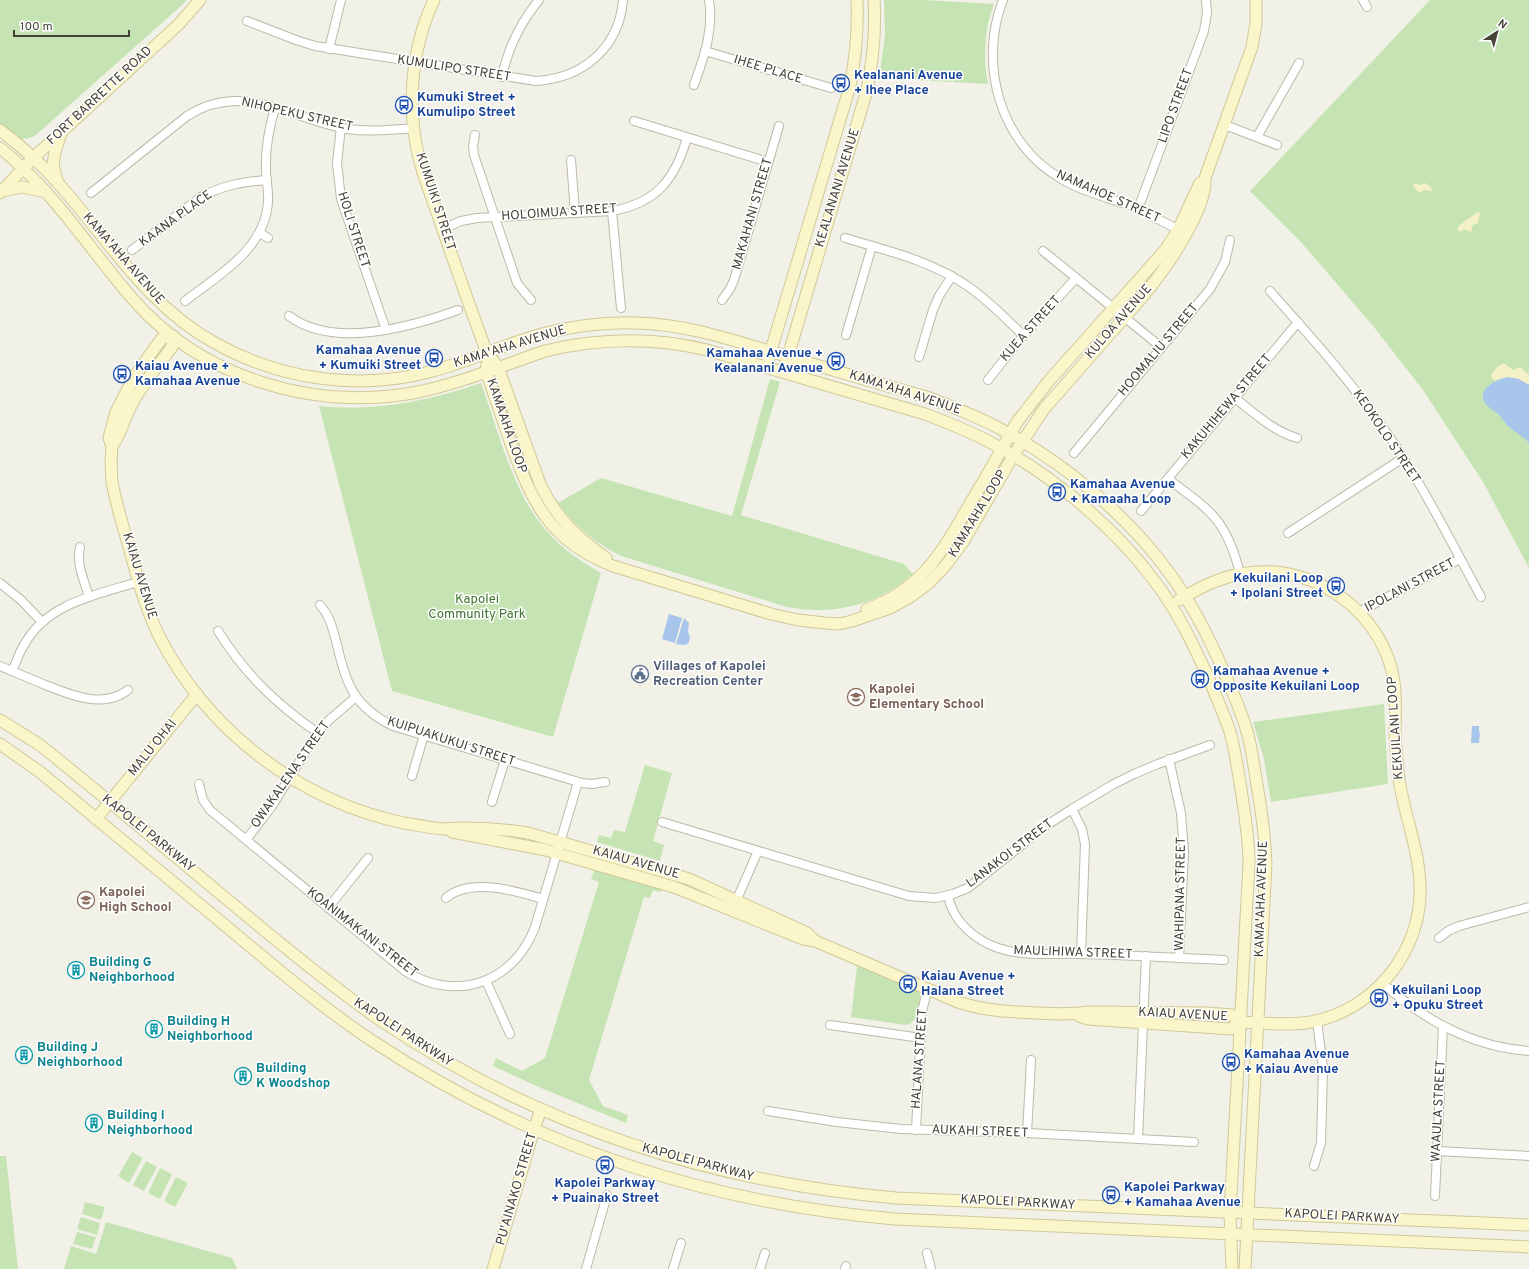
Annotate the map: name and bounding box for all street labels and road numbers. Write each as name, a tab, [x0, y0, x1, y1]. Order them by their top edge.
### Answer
street label: FORT BARRETTE ROAD	[44, 43, 156, 149]
street label: KUMULIPO STREET	[396, 52, 512, 86]
street label: IHEE PLACE	[732, 52, 804, 88]
street label: LIPO STREET	[1155, 66, 1197, 146]
street label: NIHOPEKU STREET	[240, 94, 354, 136]
street label: KEALANANI AVENUE	[812, 127, 864, 249]
street label: KUMUIKI STREET	[412, 151, 458, 253]
street label: MAKAHANI STREET	[729, 156, 777, 272]
street label: NAMAHOE STREET	[1053, 167, 1163, 227]
street label: KAANA PLACE	[136, 187, 216, 251]
street label: HOLI STREET	[333, 190, 373, 270]
street label: HOLOIMUA STREET	[501, 201, 617, 225]
street label: KAMA'AHA AVENUE	[79, 210, 167, 308]
street label: KULOA AVENUE	[1082, 281, 1156, 363]
street label: KUEA STREET	[997, 293, 1065, 365]
street label: HOOMALIU STREET	[1115, 300, 1203, 400]
street label: KAMA'AHA AVENUE	[452, 322, 568, 372]
street label: KAKUHIHEWA STREET	[1178, 351, 1276, 463]
street label: KAMA'AHA AVENUE	[847, 367, 963, 419]
street label: KAMAAHA LOOP	[482, 376, 530, 476]
street label: KEOKOLO STREET	[1349, 387, 1423, 487]
street label: KAMAAHA LOOP	[946, 467, 1010, 561]
street label: KAIAU AVENUE	[118, 531, 160, 621]
street label: IPOLANI STREET	[1362, 555, 1458, 617]
street label: KEKUILANI LOOP	[1384, 676, 1408, 780]
street label: KUIPUAKUKUI STREET	[385, 714, 517, 770]
street label: MALU OHAI	[125, 716, 181, 780]
street label: OWAKALENA STREET	[248, 718, 334, 832]
street label: KAPOLEI PARKWAY	[98, 792, 198, 876]
street label: LANAKOI STREET	[963, 816, 1057, 892]
street label: WAHIPANA STREET	[1172, 837, 1190, 951]
street label: KAMA'AHA AVENUE	[1252, 840, 1272, 958]
street label: KAIAU AVENUE	[591, 843, 681, 883]
street label: KOANIMAKANI STREET	[303, 885, 421, 981]
street label: MAULIHIWA STREET	[1013, 943, 1133, 963]
street label: KAPOLEI PARKWAY	[350, 995, 456, 1071]
street label: KAIAU AVENUE	[1138, 1005, 1228, 1025]
street label: HALANA STREET	[909, 1008, 931, 1110]
street label: WAAULA STREET	[1428, 1060, 1450, 1162]
street label: AUKAHI STREET	[931, 1122, 1029, 1142]
street label: PU'AINAKO STREET	[493, 1131, 541, 1247]
street label: KAPOLEI PARKWAY	[640, 1140, 756, 1186]
street label: KAPOLEI PARKWAY	[960, 1192, 1076, 1214]
street label: KAPOLEI PARKWAY	[1284, 1206, 1400, 1228]

